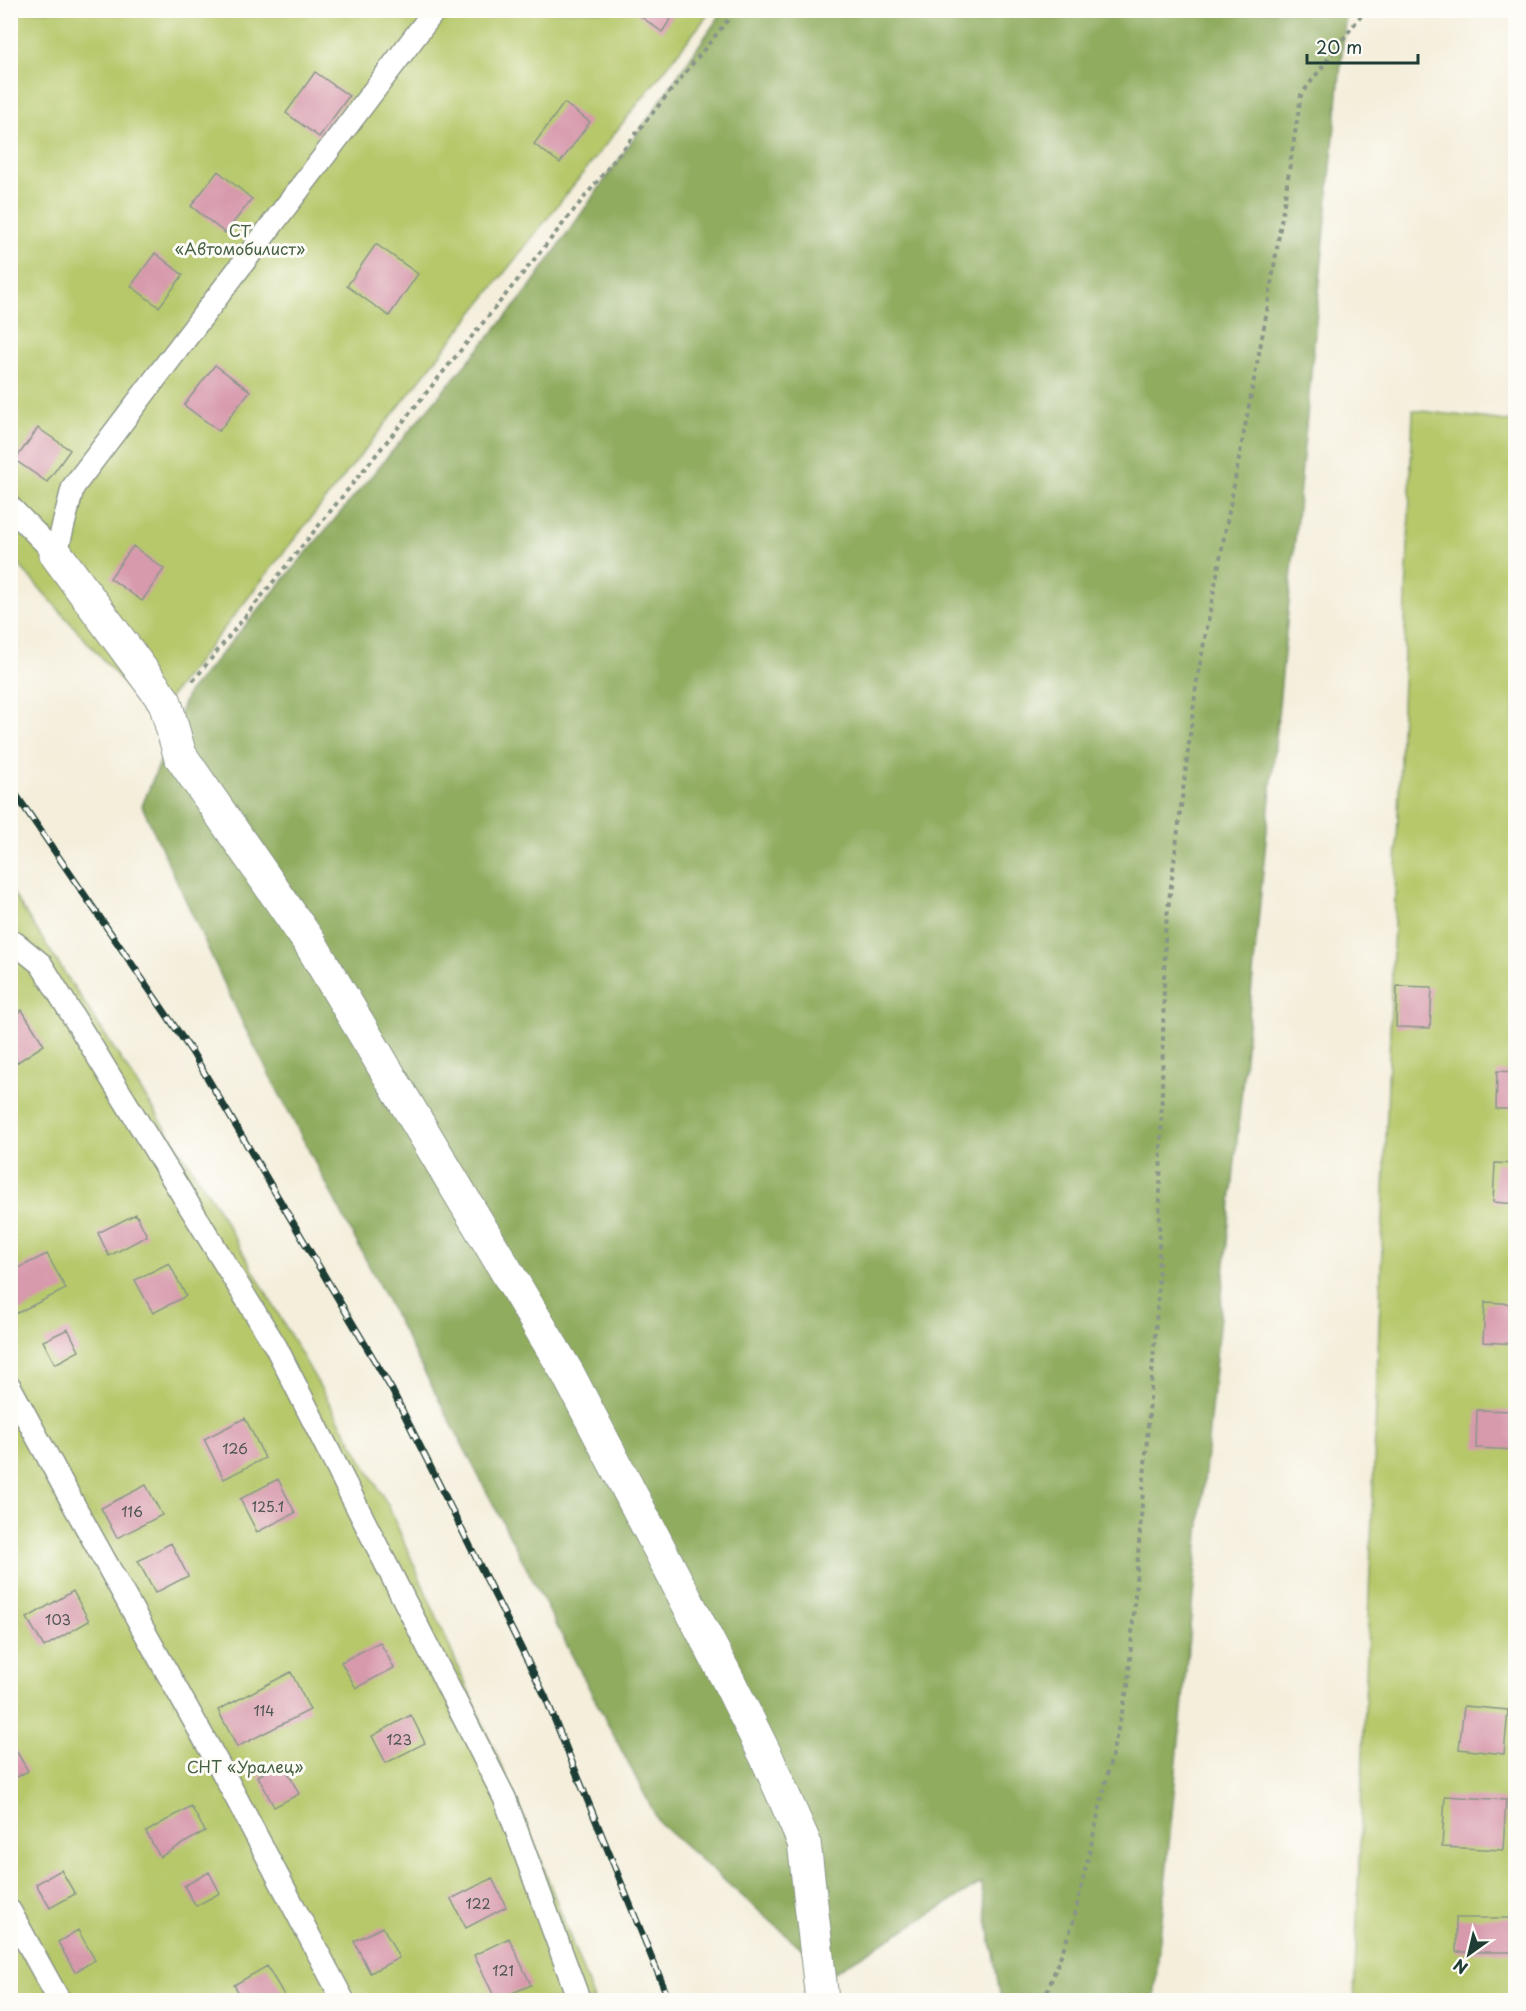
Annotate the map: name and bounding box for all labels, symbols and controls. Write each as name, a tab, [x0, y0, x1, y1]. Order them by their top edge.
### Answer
scale bar	[1307, 27, 1418, 65]
text: 20 m	[1316, 33, 1362, 60]
park label: СТ «Автомобилист»	[175, 218, 305, 260]
house number: 126	[222, 1438, 248, 1459]
house number: 125.1	[252, 1496, 284, 1517]
house number: 116	[121, 1501, 143, 1522]
house number: 103	[45, 1609, 71, 1630]
house number: 114	[254, 1700, 275, 1721]
house number: 123	[386, 1729, 412, 1750]
park label: СНТ «Уралец»	[187, 1754, 303, 1778]
house number: 122	[465, 1893, 491, 1914]
north arrow	[1439, 1924, 1499, 1984]
text: N	[1448, 1954, 1472, 1981]
house number: 121	[492, 1960, 514, 1981]

